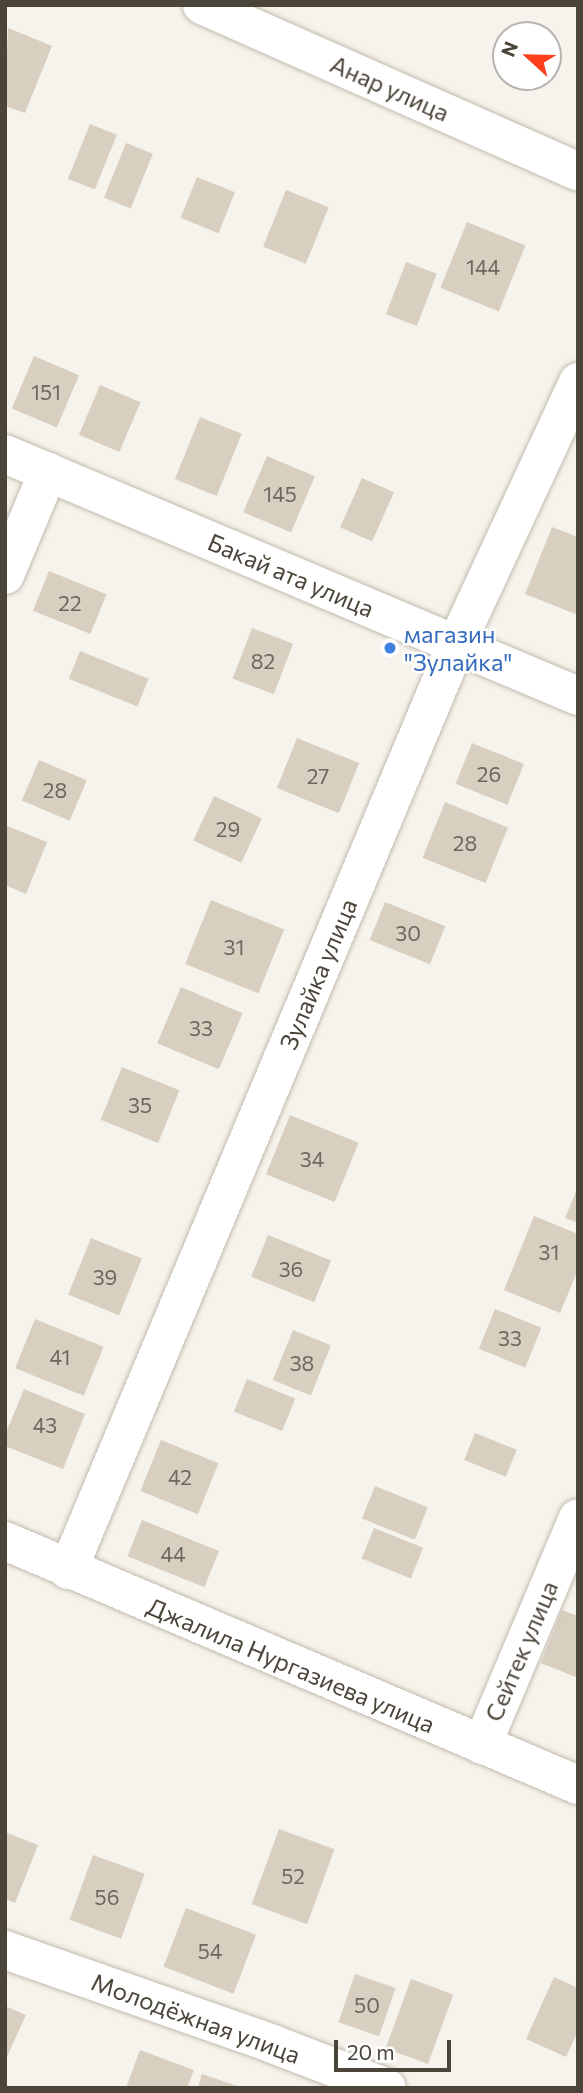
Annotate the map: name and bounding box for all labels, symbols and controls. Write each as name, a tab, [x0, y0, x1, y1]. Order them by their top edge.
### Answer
north arrow	[492, 21, 562, 91]
text: N	[496, 38, 522, 60]
street label: Анар улица	[326, 49, 454, 127]
house number: 144	[466, 254, 500, 280]
house number: 151	[31, 379, 61, 405]
house number: 145	[263, 481, 297, 507]
street label: Бакай ата улица	[204, 527, 378, 623]
house number: 22	[58, 590, 82, 616]
place label: магазин "Зулайка"	[404, 620, 512, 676]
marker: магазин "Зулайка"	[382, 640, 398, 656]
house number: 82	[251, 648, 275, 674]
house number: 26	[477, 761, 501, 787]
house number: 27	[307, 763, 329, 789]
house number: 28	[43, 777, 67, 803]
house number: 29	[216, 816, 240, 842]
house number: 28	[453, 830, 477, 856]
street label: Зулайка улица	[273, 894, 363, 1054]
house number: 30	[395, 920, 421, 946]
house number: 31	[224, 934, 244, 960]
house number: 33	[189, 1015, 213, 1041]
house number: 35	[128, 1092, 152, 1118]
house number: 34	[300, 1146, 324, 1172]
house number: 31	[539, 1239, 559, 1265]
house number: 36	[279, 1256, 303, 1282]
house number: 39	[93, 1264, 117, 1290]
house number: 33	[498, 1325, 522, 1351]
house number: 41	[50, 1344, 70, 1370]
house number: 38	[290, 1350, 314, 1376]
house number: 43	[33, 1412, 57, 1438]
house number: 42	[168, 1464, 192, 1490]
house number: 44	[160, 1541, 186, 1567]
street label: Сейтек улица	[478, 1576, 564, 1726]
street label: Джалила Нургазиева улица	[143, 1591, 439, 1739]
house number: 52	[281, 1863, 305, 1889]
house number: 56	[95, 1884, 119, 1910]
house number: 54	[198, 1938, 222, 1964]
street label: Молодёжная улица	[88, 1967, 304, 2069]
house number: 50	[354, 1992, 380, 2018]
scale bar	[338, 2026, 455, 2070]
text: 20 m	[347, 2039, 395, 2064]

